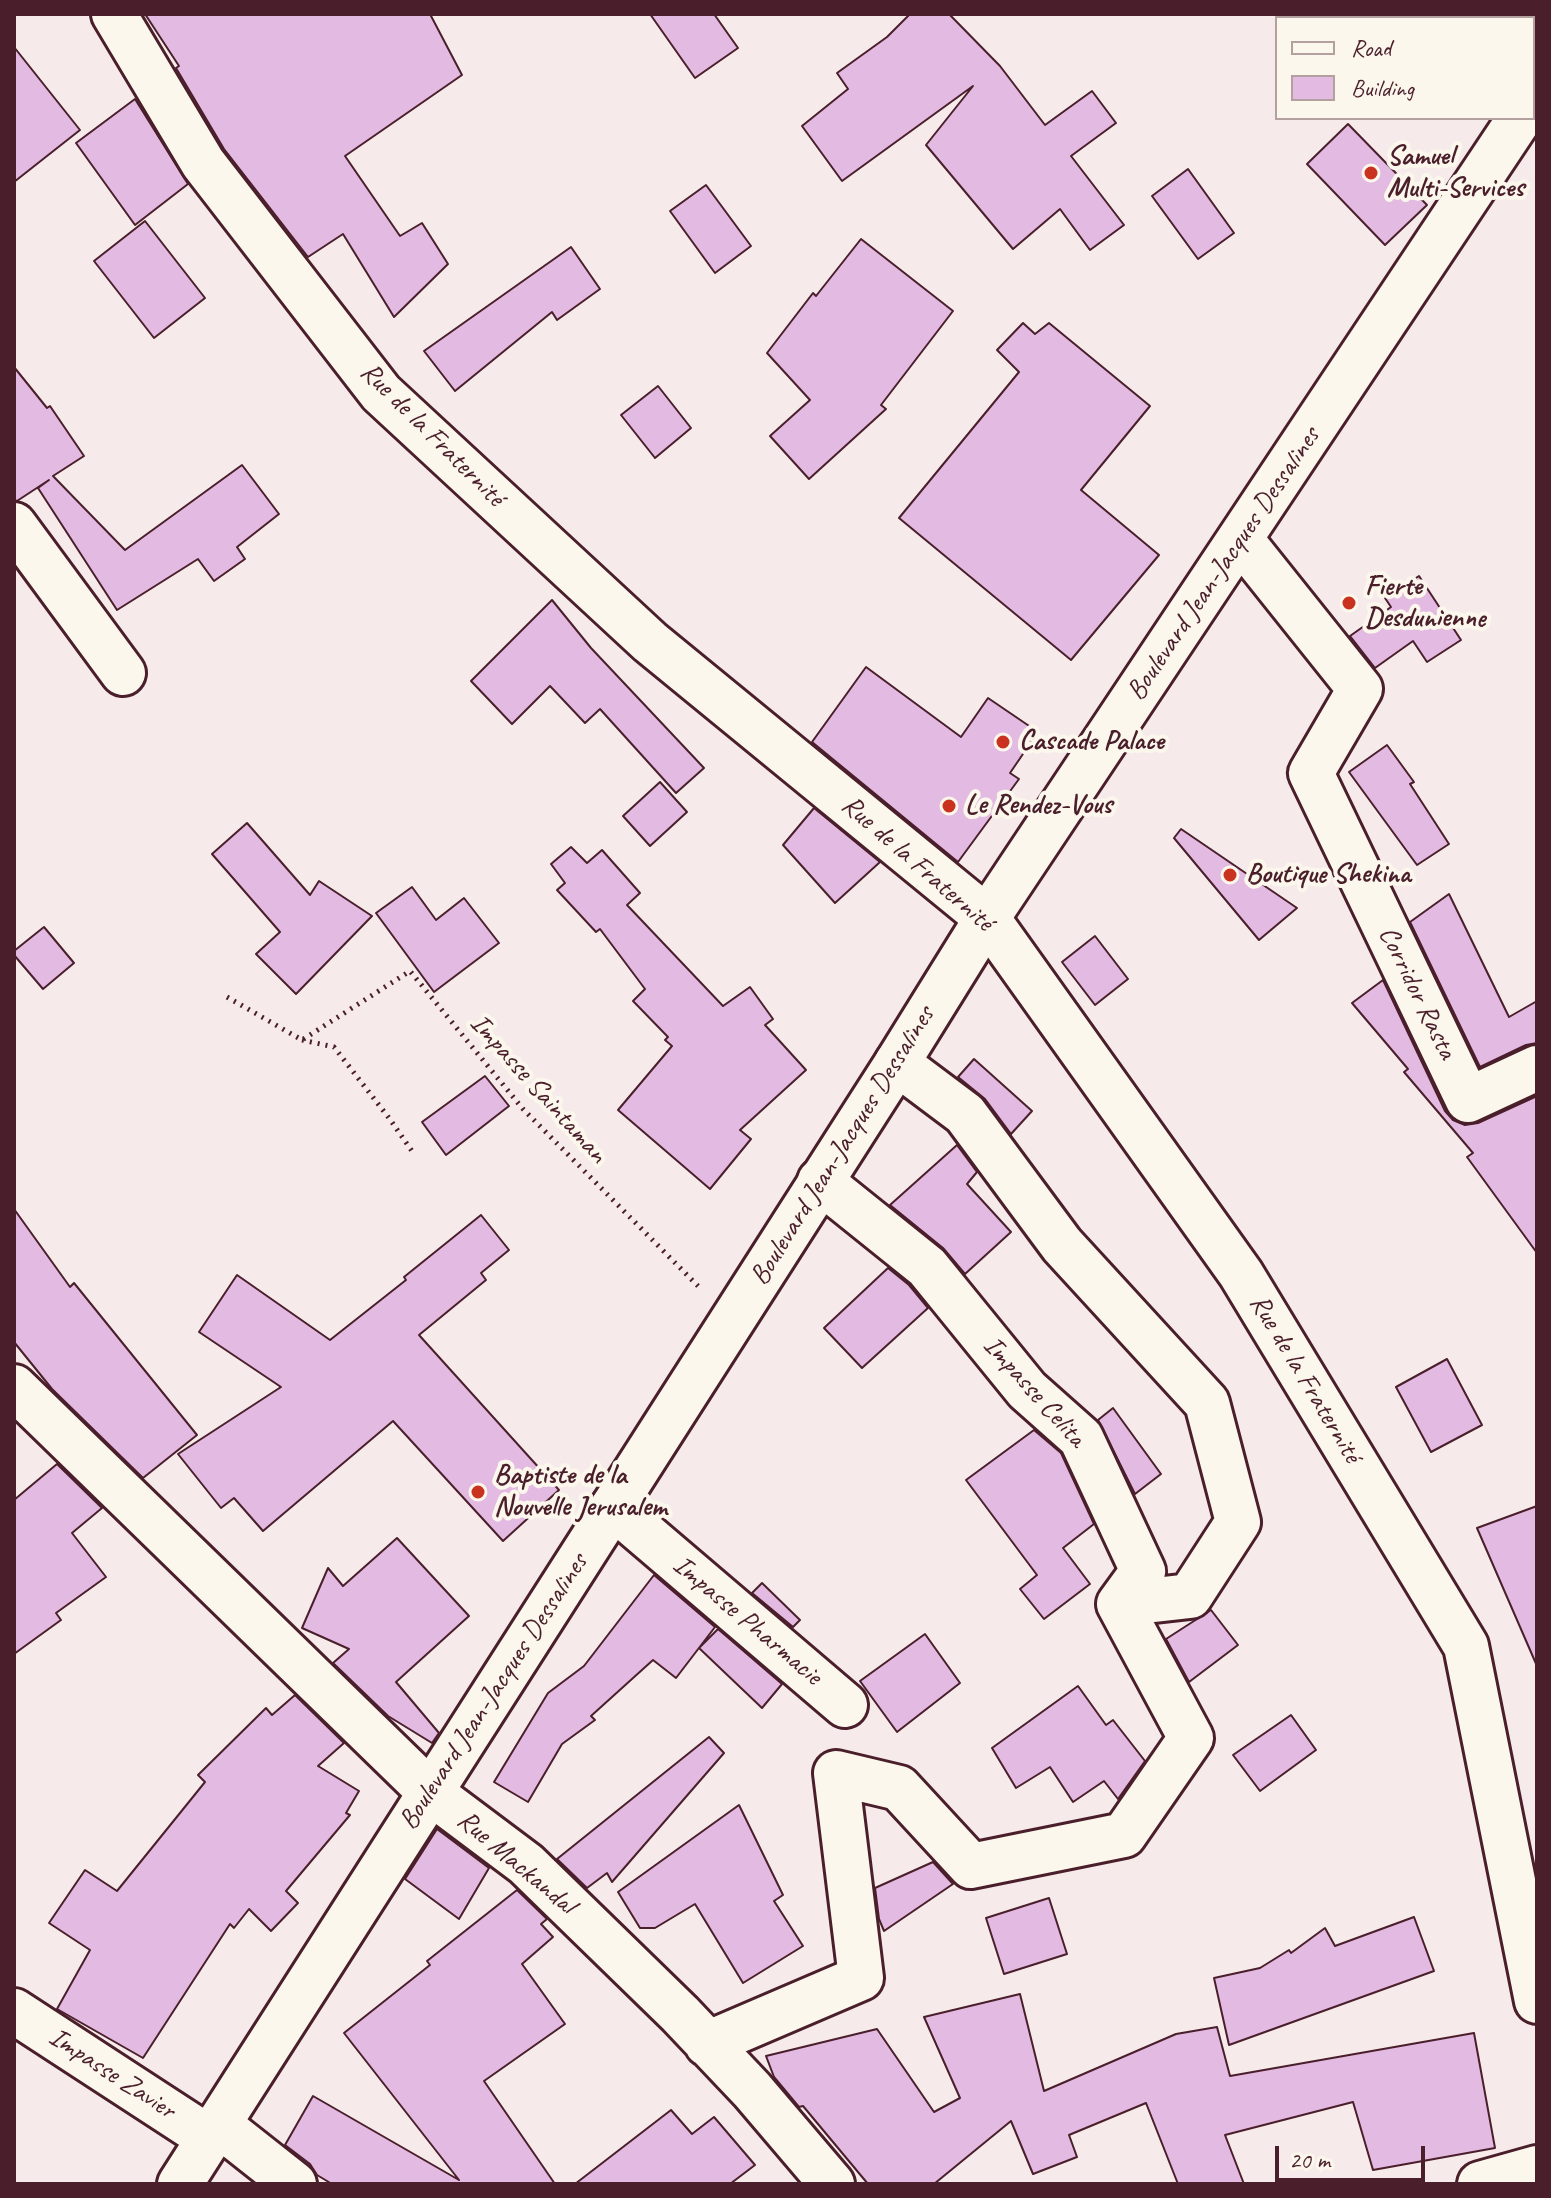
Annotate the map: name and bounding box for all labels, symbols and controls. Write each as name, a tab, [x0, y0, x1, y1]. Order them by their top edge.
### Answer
legend	[1275, 16, 1535, 120]
text: Road	[1351, 33, 1391, 63]
text: Building	[1351, 73, 1414, 103]
place label: Samuel Multi-Services	[1387, 140, 1524, 206]
marker: Samuel Multi-Services	[1362, 164, 1380, 182]
street label: Rue de la Fraternité	[353, 356, 511, 514]
street label: Boulevard Jean-Jacques Dessalines	[1120, 421, 1328, 707]
place label: Fierte Desdunienne	[1365, 570, 1485, 636]
marker: Fierte Desdunienne	[1340, 594, 1358, 612]
place label: Cascade Palace	[1019, 725, 1164, 759]
marker: Cascade Palace	[994, 733, 1012, 751]
street label: Rue de la Fraternité	[834, 789, 1000, 939]
place label: Le Rendez-Vous	[965, 789, 1112, 823]
marker: Le Rendez-Vous	[940, 797, 958, 815]
place label: Boutique Shekina	[1246, 858, 1410, 892]
marker: Boutique Shekina	[1221, 866, 1239, 884]
street label: Corridor Rasta	[1370, 921, 1464, 1065]
street label: Boulevard Jean-Jacques Dessalines	[743, 1000, 943, 1292]
street label: Impasse Saintaman	[462, 1007, 614, 1171]
street label: Rue de la Fraternité	[1242, 1289, 1368, 1469]
street label: Impasse Celita	[975, 1329, 1093, 1455]
place label: Baptiste de la Nouvelle Jerusalem	[494, 1459, 667, 1525]
marker: Baptiste de la Nouvelle Jerusalem	[469, 1483, 487, 1501]
street label: Boulevard Jean-Jacques Dessalines	[392, 1548, 596, 1836]
street label: Impasse Pharmacie	[666, 1549, 828, 1693]
street label: Rue Mackandal	[450, 1804, 582, 1922]
street label: Impasse Zavier	[42, 2021, 182, 2127]
scale bar	[1279, 2130, 1429, 2180]
text: 20 m	[1289, 2145, 1330, 2175]

